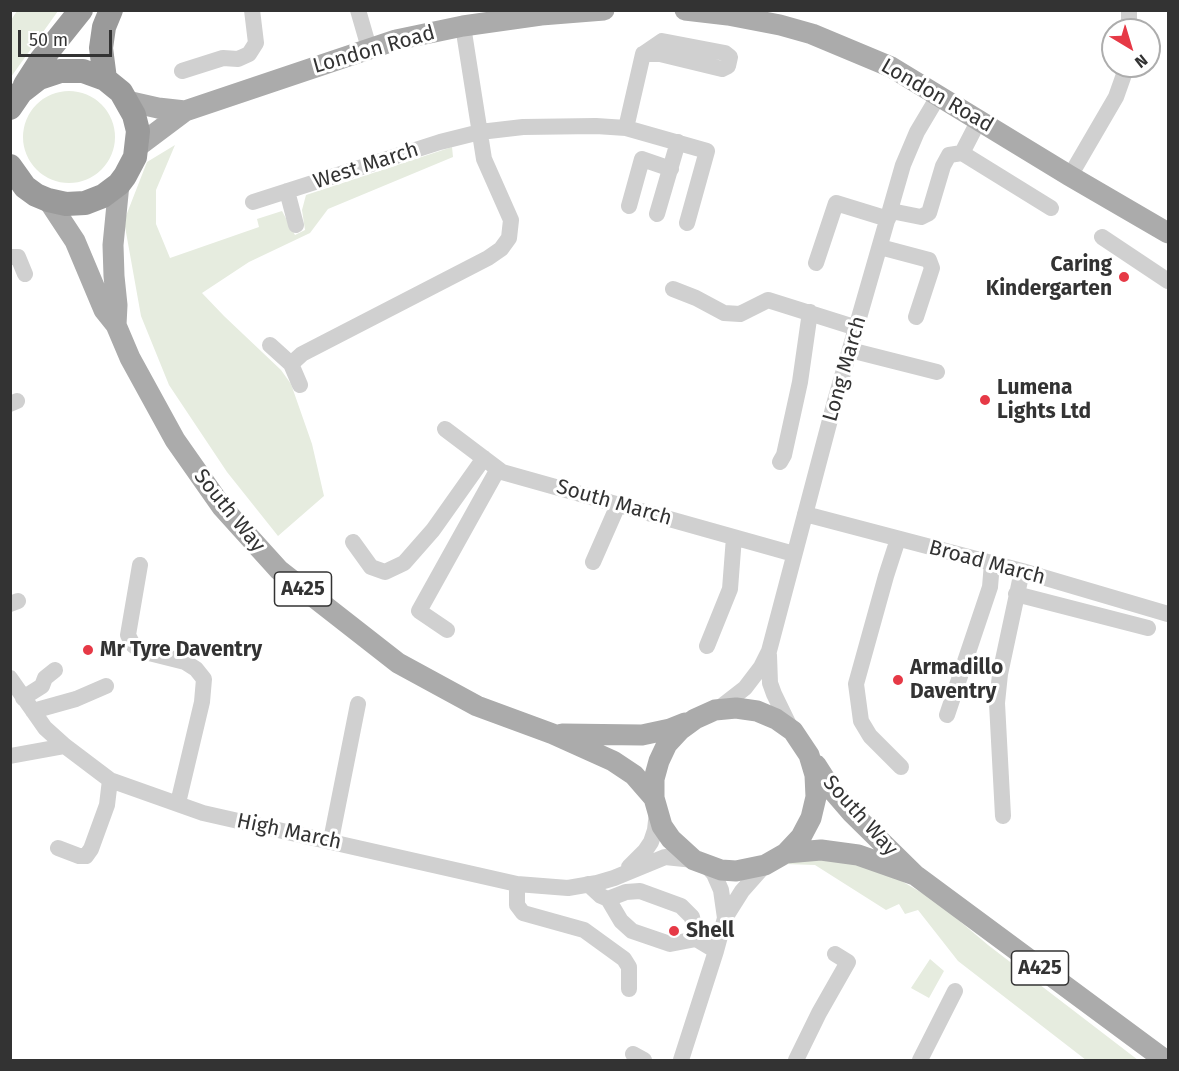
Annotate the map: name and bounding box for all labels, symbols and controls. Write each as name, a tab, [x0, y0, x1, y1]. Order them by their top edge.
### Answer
scale bar	[21, 18, 116, 56]
north arrow	[1101, 18, 1161, 78]
street label: London Road	[310, 21, 438, 79]
text: 50 m	[29, 29, 68, 51]
text: N	[1131, 50, 1151, 72]
street label: London Road	[876, 54, 998, 138]
street label: West March	[310, 137, 422, 195]
place label: Caring Kindergarten	[986, 252, 1112, 302]
marker: Caring Kindergarten	[1117, 270, 1131, 284]
street label: Long March	[818, 313, 872, 425]
place label: Lumena Lights Ltd	[997, 375, 1091, 425]
marker: Lumena Lights Ltd	[978, 393, 992, 407]
street label: South Way	[188, 464, 270, 558]
street label: South March	[553, 474, 675, 532]
street label: Broad March	[926, 535, 1048, 591]
road number: A425	[274, 572, 332, 606]
place label: Mr Tyre Daventry	[100, 637, 262, 663]
marker: Mr Tyre Daventry	[81, 643, 95, 657]
place label: Armadillo Daventry	[910, 655, 1003, 705]
marker: Armadillo Daventry	[891, 673, 905, 687]
street label: South Way	[817, 771, 903, 861]
street label: High March	[234, 809, 344, 855]
place label: Shell	[686, 918, 734, 944]
marker: Shell	[667, 924, 681, 938]
road number: A425	[1012, 951, 1068, 985]

